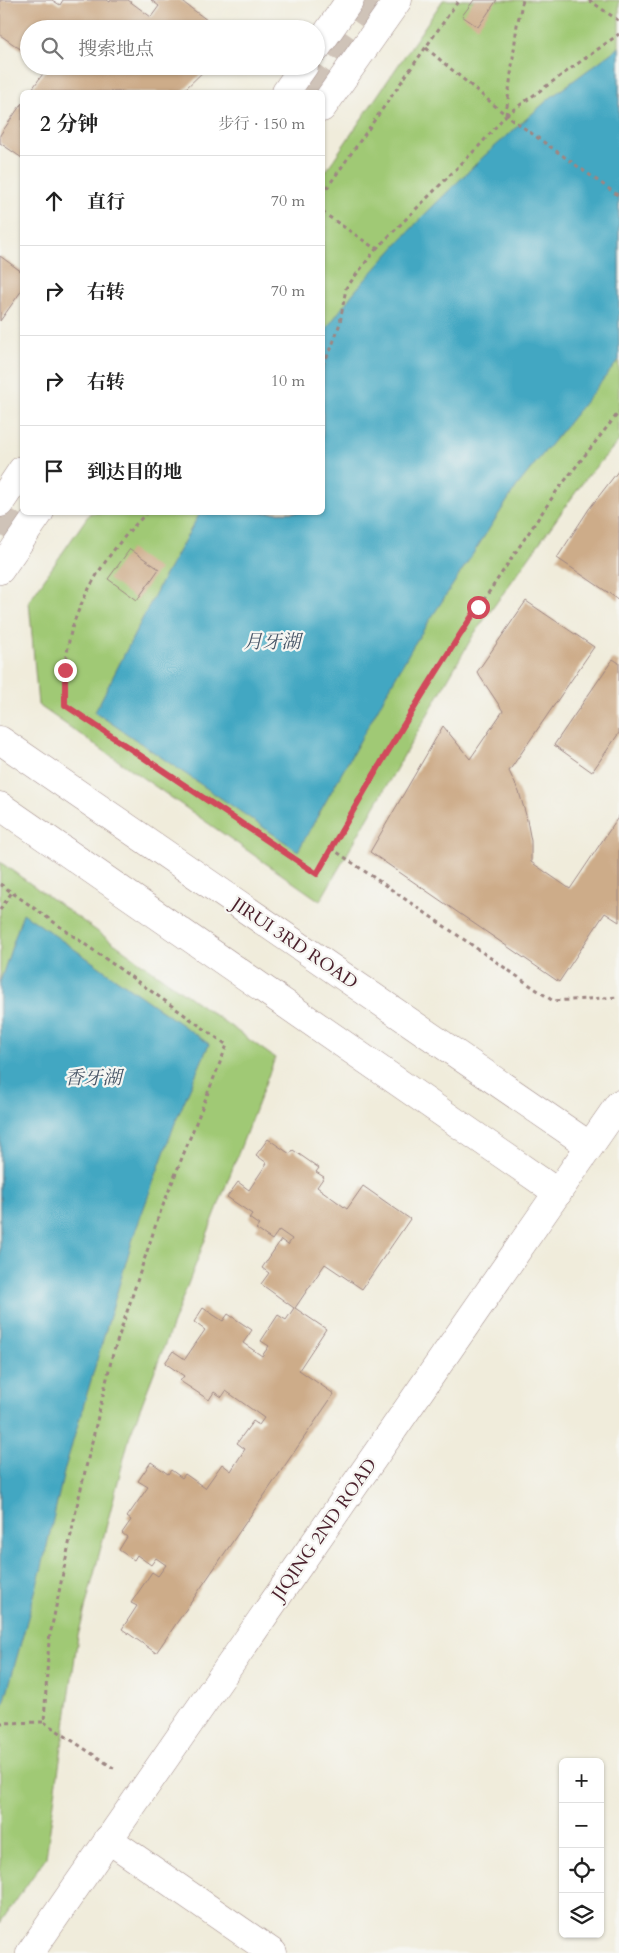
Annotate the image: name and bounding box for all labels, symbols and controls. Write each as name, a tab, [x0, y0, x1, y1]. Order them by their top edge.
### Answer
search box	[20, 20, 325, 75]
icon: search	[38, 34, 66, 62]
text: 搜索地点	[78, 36, 154, 62]
text: 2 分钟	[40, 110, 98, 139]
text: 步行 · 150 m	[218, 113, 305, 135]
icon: ahead	[40, 187, 68, 215]
text: 直行	[87, 189, 125, 215]
text: 70 m	[271, 190, 305, 212]
icon: right	[40, 277, 68, 305]
text: 右转	[87, 279, 125, 305]
text: 70 m	[271, 280, 305, 302]
icon: right	[40, 367, 68, 395]
text: 右转	[87, 369, 125, 395]
text: 10 m	[271, 370, 305, 392]
icon: arrive	[40, 457, 68, 485]
text: 到达目的地	[87, 459, 182, 485]
route start	[467, 596, 490, 619]
water label: 月牙湖	[243, 629, 303, 655]
route end	[54, 659, 77, 682]
street label: JIRUI 3RD ROAD	[224, 890, 363, 995]
water label: 香牙湖	[64, 1065, 124, 1091]
street label: JIQING 2ND ROAD	[264, 1453, 383, 1608]
map controls	[559, 1758, 604, 1938]
button: +	[559, 1758, 604, 1803]
button: −	[559, 1803, 604, 1848]
button: locate	[559, 1848, 604, 1893]
button: layers	[559, 1893, 604, 1938]

